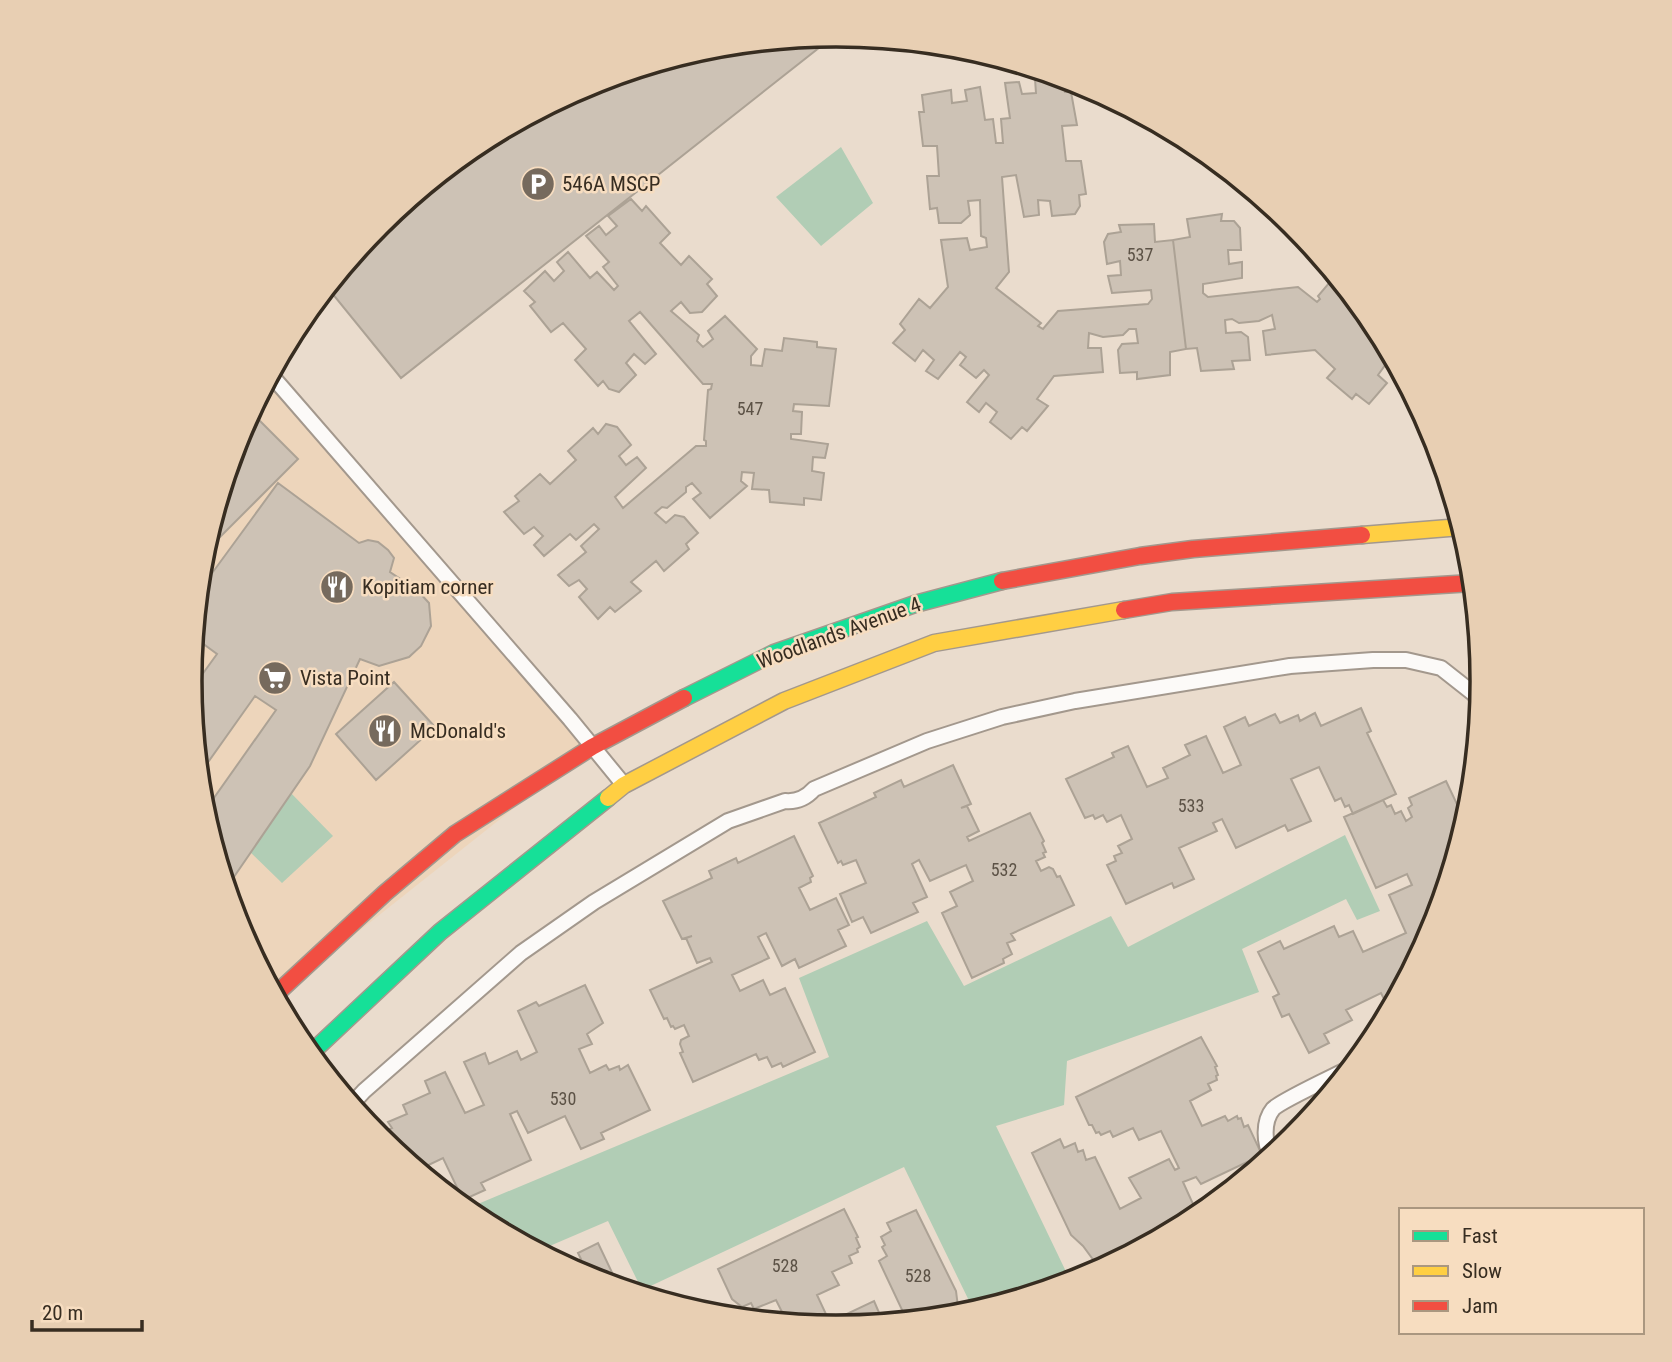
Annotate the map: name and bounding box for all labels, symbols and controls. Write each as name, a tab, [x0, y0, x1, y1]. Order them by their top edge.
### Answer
parking icon: 546A MSCP	[519, 165, 557, 203]
place label: 546A MSCP	[562, 172, 660, 196]
house number: 537	[1127, 244, 1153, 265]
house number: 547	[737, 398, 763, 419]
restaurant icon: Kopitiam corner	[318, 568, 356, 606]
place label: Kopitiam corner	[362, 575, 494, 599]
street label: Woodlands Avenue 4	[754, 592, 924, 674]
supermarket icon: Vista Point	[256, 659, 294, 697]
place label: Vista Point	[300, 666, 391, 690]
restaurant icon: McDonald's	[366, 712, 404, 750]
place label: McDonald's	[410, 719, 506, 743]
house number: 533	[1178, 795, 1204, 816]
house number: 532	[991, 859, 1017, 880]
house number: 530	[550, 1088, 576, 1109]
legend	[1399, 1208, 1644, 1334]
text: Fast	[1462, 1224, 1498, 1248]
house number: 528	[772, 1255, 798, 1276]
text: Slow	[1462, 1259, 1502, 1283]
house number: 528	[905, 1265, 931, 1286]
scale bar	[32, 1288, 142, 1332]
text: Jam	[1462, 1294, 1498, 1318]
text: 20 m	[42, 1301, 83, 1325]

